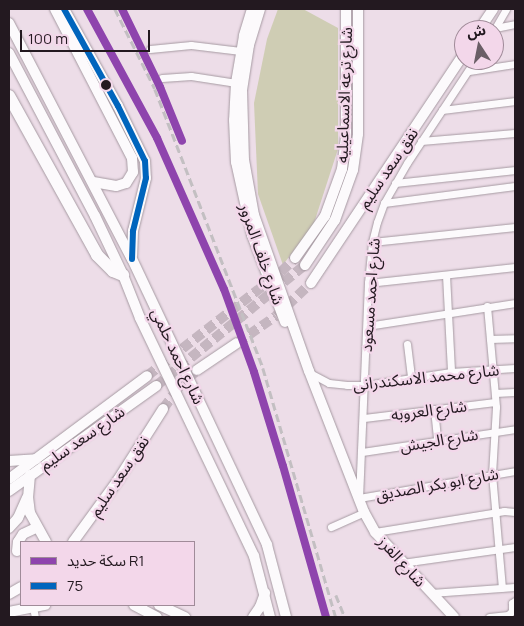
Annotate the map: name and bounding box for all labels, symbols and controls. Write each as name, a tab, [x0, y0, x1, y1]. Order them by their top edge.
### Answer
scale bar	[22, 20, 152, 52]
north arrow	[454, 20, 504, 70]
text: ش	[465, 20, 487, 42]
street label: شارع ترعه الاسماعيليه	[332, 27, 356, 163]
text: 100 m	[28, 28, 68, 49]
unlabelled marker	[101, 80, 111, 90]
street label: نفق سعد سليم	[354, 124, 422, 212]
street label: شارع خلف المرور	[236, 201, 288, 307]
street label: شارع احمد مسعود	[356, 237, 384, 353]
street label: شارع احمد حلمي	[147, 305, 209, 407]
street label: شارع محمد الاسكندرانى	[352, 360, 500, 394]
street label: شارع العروبه	[390, 396, 468, 424]
street label: شارع سعد سليم	[36, 402, 128, 474]
street label: شارع الجيش	[399, 424, 479, 456]
street label: نفق سعد سليم	[85, 432, 153, 520]
street label: شارع ابو بكر الصديق	[374, 464, 500, 504]
street label: شارع الفرز	[374, 531, 430, 591]
legend	[20, 541, 195, 606]
text: سكة حديد R1	[67, 550, 144, 571]
text: 75	[67, 575, 83, 596]

